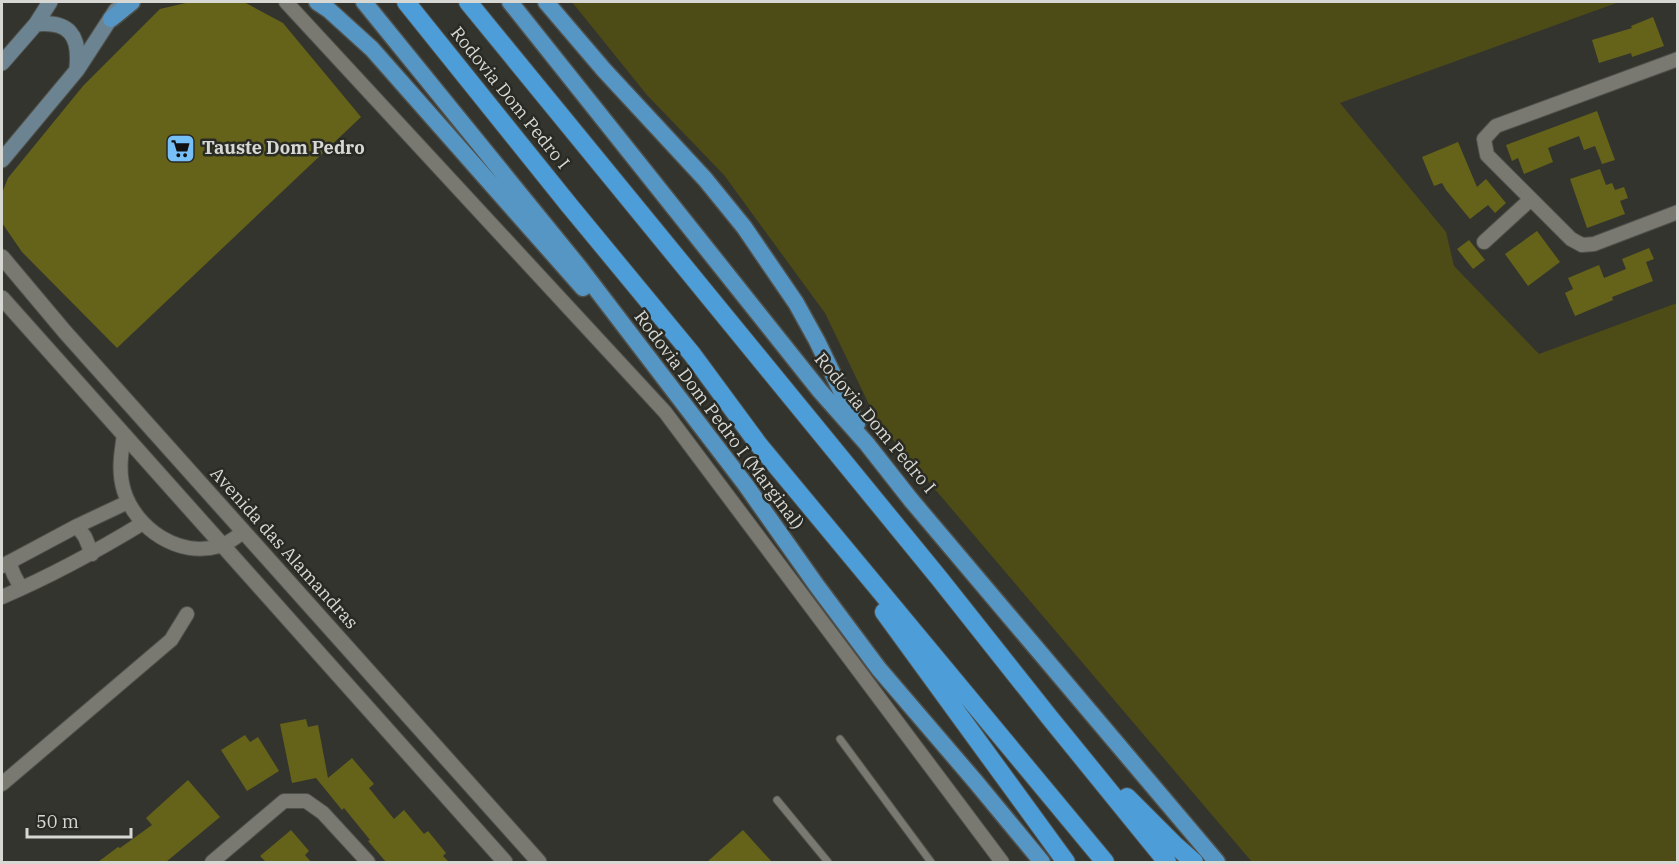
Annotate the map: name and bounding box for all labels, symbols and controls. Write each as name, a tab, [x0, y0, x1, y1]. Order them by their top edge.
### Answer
street label: Rodovia Dom Pedro I	[446, 22, 575, 174]
supermarket icon: Tauste Dom Pedro	[165, 132, 197, 164]
place label: Tauste Dom Pedro	[202, 136, 365, 159]
street label: Rodovia Dom Pedro I (Marginal)	[629, 306, 809, 534]
street label: Rodovia Dom Pedro I	[810, 348, 941, 498]
street label: Avenida das Alamandras	[205, 462, 363, 633]
scale bar	[27, 801, 130, 839]
text: 50 m	[36, 810, 79, 833]

